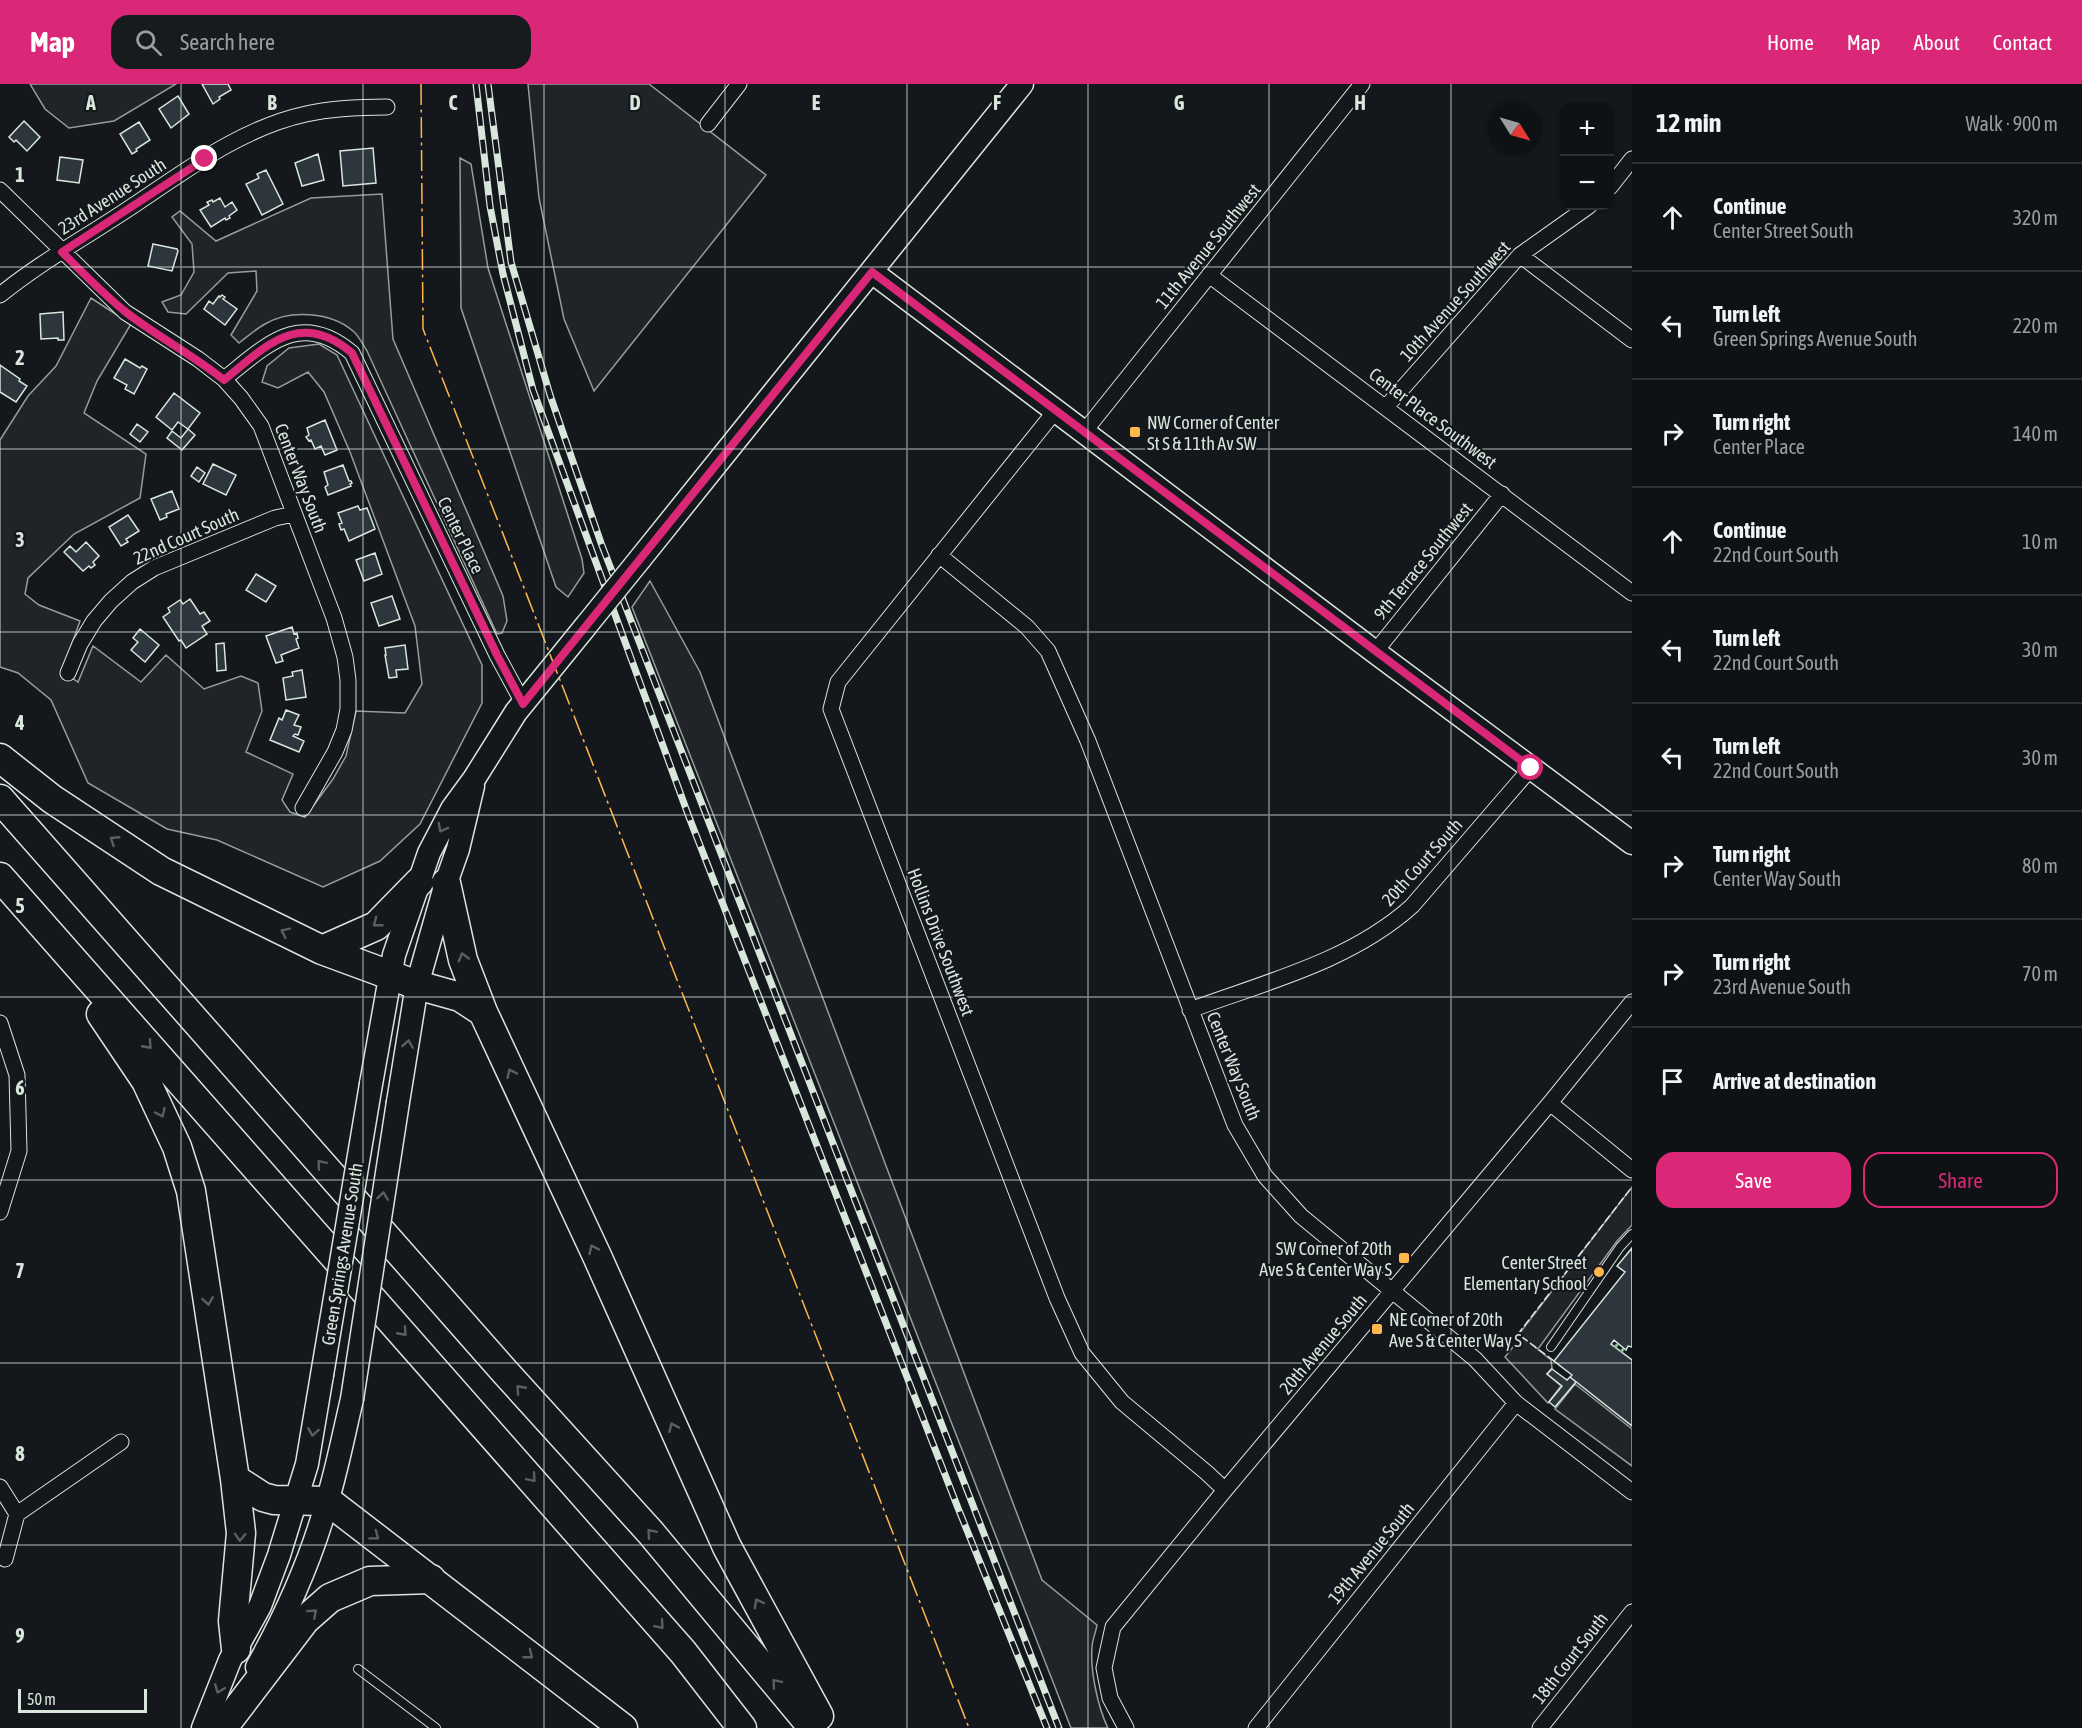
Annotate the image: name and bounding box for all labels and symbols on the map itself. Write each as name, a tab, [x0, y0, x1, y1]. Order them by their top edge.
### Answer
text: A	[85, 91, 96, 114]
text: B	[267, 91, 277, 114]
text: C	[449, 91, 458, 114]
text: D	[629, 91, 641, 114]
text: E	[812, 91, 821, 114]
text: F	[993, 91, 1001, 114]
text: G	[1174, 91, 1185, 114]
text: H	[1354, 91, 1366, 114]
north arrow	[1488, 102, 1542, 156]
route end	[191, 145, 217, 171]
street label: 23rd Avenue South	[54, 153, 170, 239]
text: 1	[15, 163, 25, 186]
street label: 11th Avenue Southwest	[1151, 179, 1265, 313]
street label: 10th Avenue Southwest	[1396, 237, 1514, 365]
text: 2	[15, 346, 25, 369]
street label: Center Place Southwest	[1365, 363, 1501, 473]
place label: NW Corner of Center St S & 11th Av SW	[1147, 412, 1280, 454]
street label: Center Way South	[271, 420, 331, 536]
marker: NW Corner of Center St S & 11th Av SW	[1128, 425, 1142, 439]
street label: Center Place	[433, 493, 489, 577]
street label: 9th Terrace Southwest	[1369, 498, 1477, 624]
street label: 22nd Court South	[130, 503, 242, 569]
text: 3	[15, 528, 25, 551]
text: 4	[14, 711, 25, 734]
route start	[1517, 754, 1543, 780]
street label: 20th Court South	[1377, 814, 1467, 910]
one-way arrow	[438, 822, 449, 832]
one-way arrow	[110, 836, 121, 847]
street label: Hollins Drive Southwest	[903, 865, 979, 1019]
text: 5	[15, 894, 25, 917]
one-way arrow	[373, 916, 384, 927]
one-way arrow	[281, 928, 292, 939]
one-way arrow	[458, 952, 470, 963]
street label: Center Way South	[1203, 1009, 1265, 1123]
one-way arrow	[141, 1038, 152, 1049]
one-way arrow	[401, 1039, 413, 1049]
one-way arrow	[507, 1068, 519, 1079]
text: 6	[15, 1076, 25, 1099]
one-way arrow	[154, 1107, 166, 1118]
one-way arrow	[317, 1160, 328, 1171]
street label: Green Springs Avenue South	[317, 1161, 367, 1347]
one-way arrow	[377, 1192, 389, 1201]
place label: SW Corner of 20th Ave S & Center Way S	[1259, 1238, 1392, 1280]
one-way arrow	[589, 1245, 601, 1256]
marker: SW Corner of 20th Ave S & Center Way S	[1397, 1251, 1411, 1265]
place label: Center Street Elementary School	[1463, 1252, 1587, 1294]
text: 7	[15, 1259, 25, 1282]
marker: Center Street Elementary School	[1592, 1265, 1606, 1279]
street label: 20th Avenue South	[1275, 1290, 1371, 1398]
one-way arrow	[202, 1296, 214, 1306]
place label: NE Corner of 20th Ave S & Center Way S	[1389, 1309, 1522, 1351]
marker: NE Corner of 20th Ave S & Center Way S	[1370, 1322, 1384, 1336]
one-way arrow	[396, 1325, 407, 1336]
one-way arrow	[516, 1385, 527, 1395]
one-way arrow	[669, 1423, 681, 1434]
one-way arrow	[307, 1428, 319, 1437]
text: 8	[15, 1442, 25, 1465]
one-way arrow	[525, 1472, 536, 1482]
street label: 19th Avenue South	[1324, 1498, 1418, 1608]
one-way arrow	[368, 1529, 379, 1540]
one-way arrow	[647, 1529, 658, 1540]
one-way arrow	[233, 1533, 246, 1542]
one-way arrow	[754, 1599, 765, 1609]
street label: 18th Court South	[1528, 1608, 1612, 1708]
one-way arrow	[306, 1609, 317, 1620]
one-way arrow	[653, 1618, 664, 1629]
text: 9	[15, 1624, 25, 1647]
one-way arrow	[523, 1648, 534, 1659]
one-way arrow	[772, 1679, 783, 1690]
one-way arrow	[214, 1683, 226, 1694]
scale bar	[18, 1686, 147, 1714]

